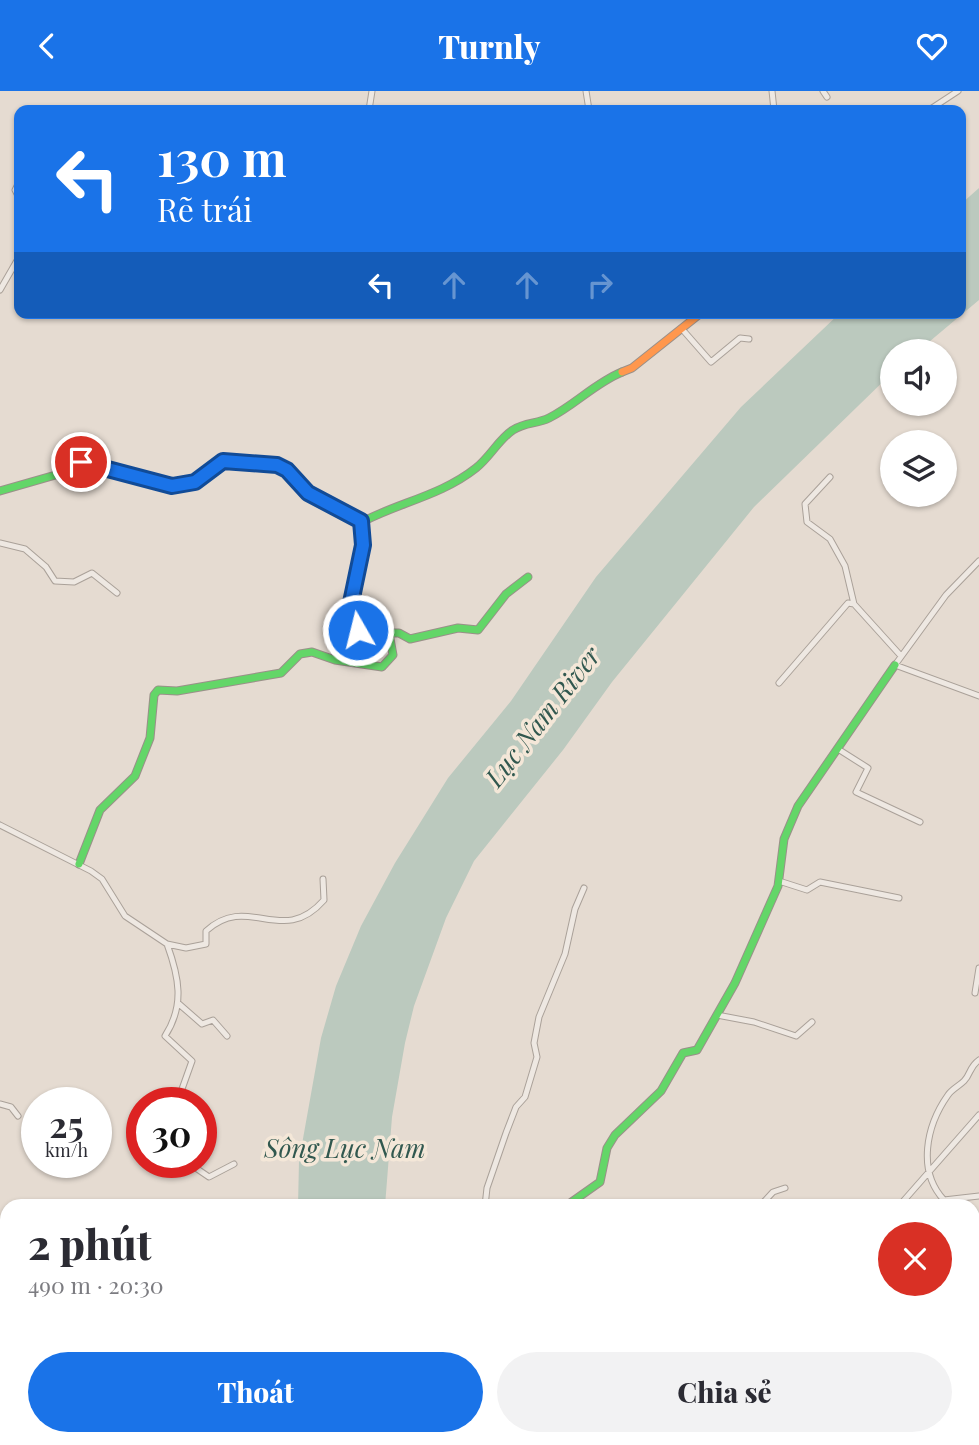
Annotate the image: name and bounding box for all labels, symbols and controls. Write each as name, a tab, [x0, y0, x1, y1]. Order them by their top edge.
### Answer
text: Turnly	[438, 24, 541, 67]
icon: back	[28, 27, 66, 65]
icon: heart	[913, 27, 951, 65]
text: 130 m	[157, 124, 287, 189]
icon: left	[42, 133, 133, 224]
text: Rẽ trái	[157, 187, 252, 230]
icon: left	[362, 266, 400, 304]
icon: ahead	[435, 266, 473, 304]
icon: ahead	[508, 266, 546, 304]
icon: right	[581, 266, 619, 304]
map controls	[880, 339, 957, 507]
button: sound	[880, 339, 957, 416]
button: layers	[880, 430, 957, 507]
pin	[51, 432, 111, 492]
icon: arrive	[62, 443, 100, 481]
position arrow	[321, 593, 395, 667]
water label: Lục Nam River	[475, 638, 608, 794]
speed limit sign: 30	[126, 1087, 217, 1178]
text: 25	[49, 1100, 84, 1147]
water label: Sông Lục Nam	[263, 1130, 426, 1165]
text: km/h	[45, 1138, 88, 1162]
text: 2 phút	[28, 1215, 151, 1271]
button: close	[878, 1222, 952, 1296]
text: 490 m · 20:30	[28, 1269, 164, 1300]
button: Thoát	[28, 1352, 483, 1432]
button: Chia sẻ	[497, 1352, 952, 1432]

